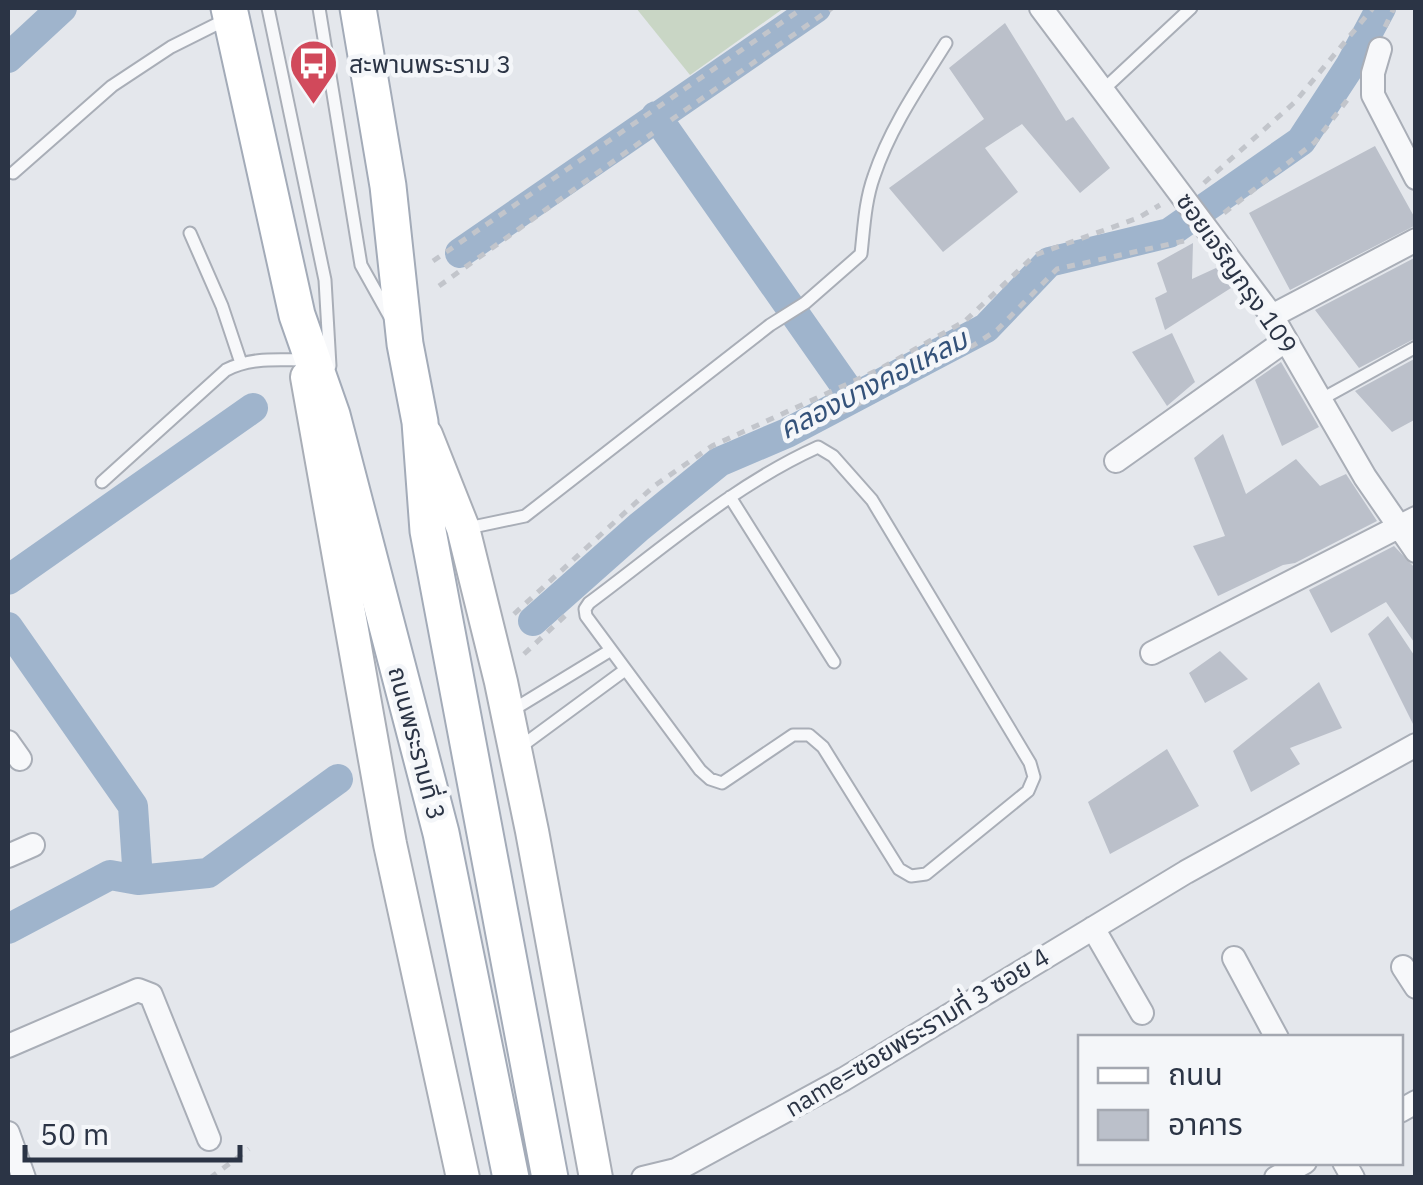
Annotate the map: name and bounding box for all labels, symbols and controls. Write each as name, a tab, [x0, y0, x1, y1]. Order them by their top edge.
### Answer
bus stop icon: สะพานพระราม 3	[288, 38, 340, 106]
place label: สะพานพระราม 3	[349, 47, 511, 80]
street label: ซอยเจริญกรุง 109	[1170, 186, 1305, 360]
water label: คลองบางคอแหลม	[772, 319, 975, 447]
street label: ถนนพระรามที่ 3	[381, 663, 454, 823]
street label: name=ซอยพระรามที่ 3 ซอย 4	[778, 939, 1055, 1124]
legend	[1078, 1035, 1403, 1165]
text: ถนน	[1168, 1054, 1223, 1093]
scale bar	[25, 1100, 240, 1162]
text: อาคาร	[1168, 1104, 1243, 1143]
text: 50 m	[40, 1114, 109, 1153]

